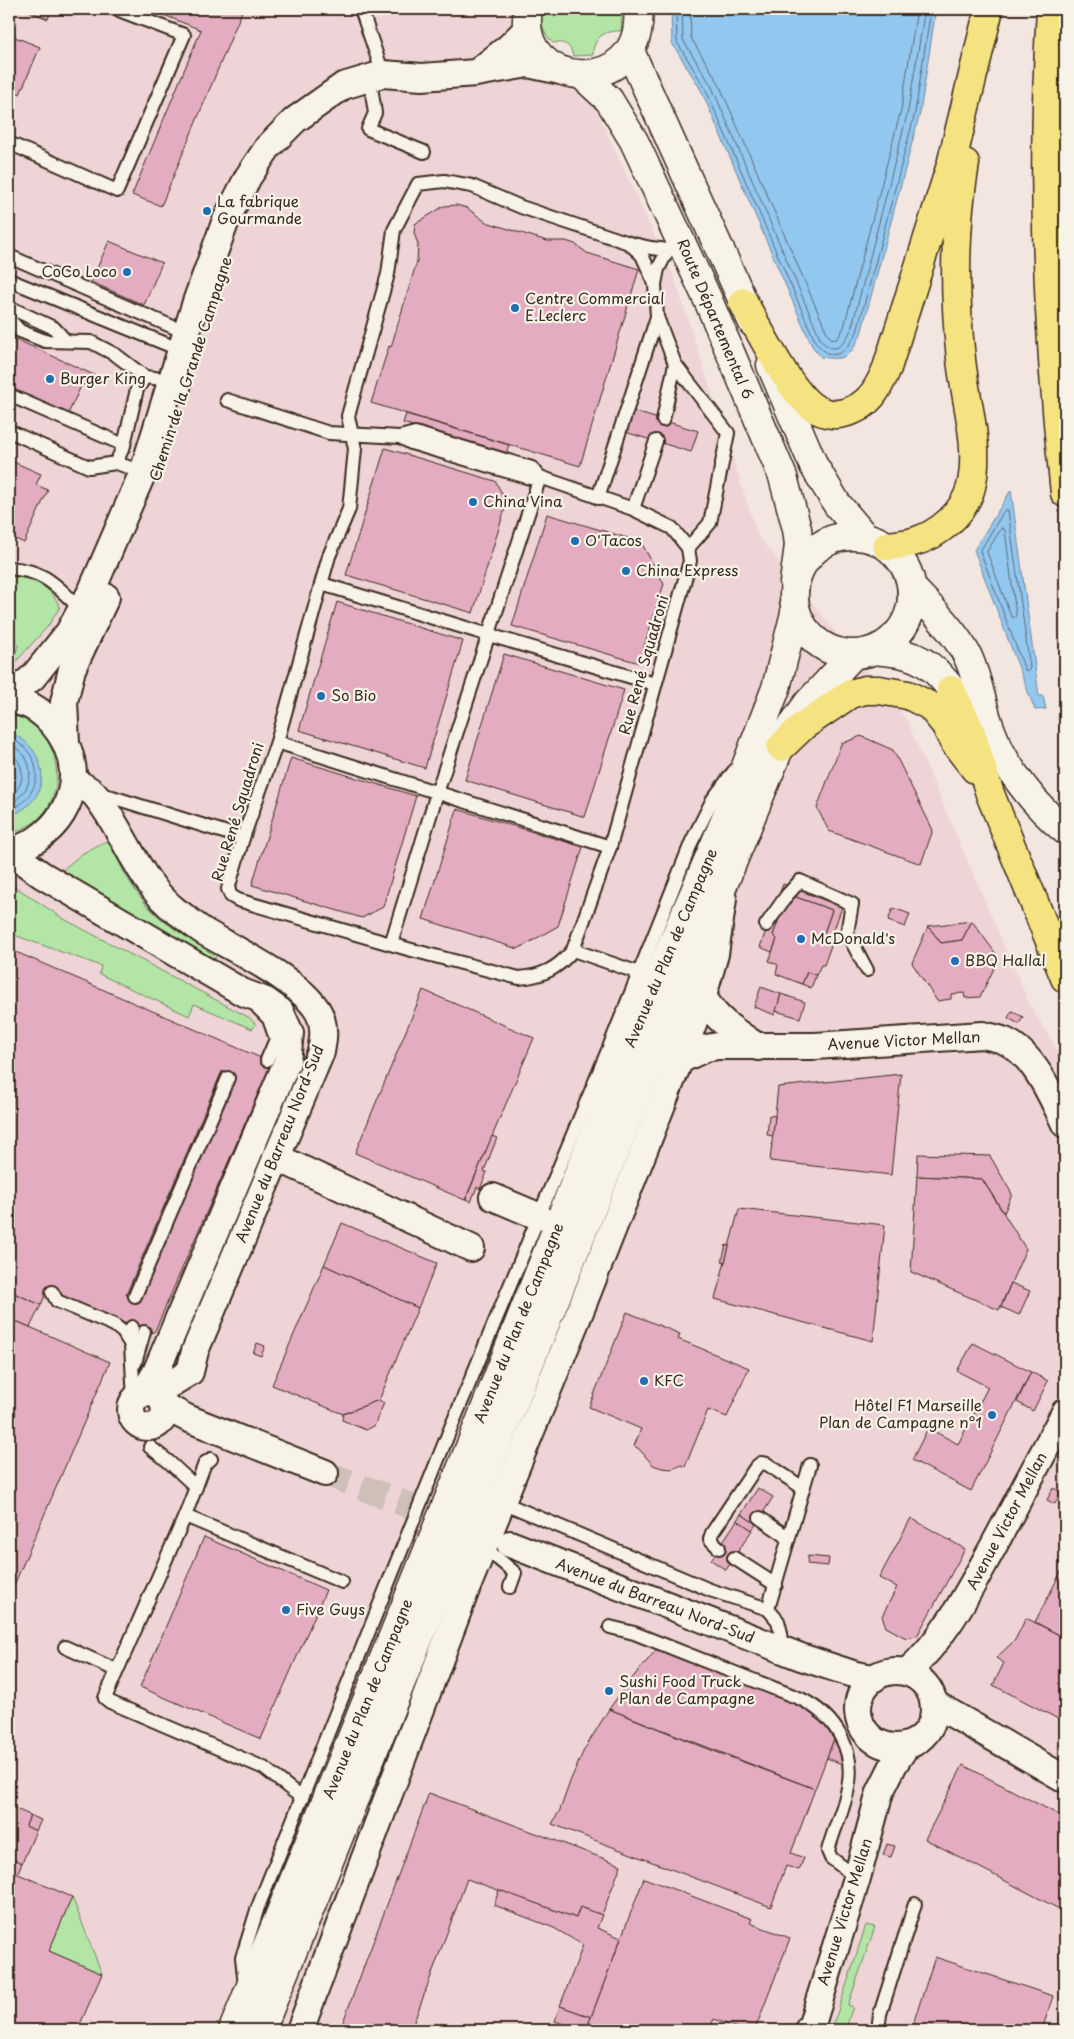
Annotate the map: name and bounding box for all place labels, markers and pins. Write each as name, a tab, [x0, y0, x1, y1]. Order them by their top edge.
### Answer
place label: La fabrique Gourmande	[217, 189, 302, 229]
marker: La fabrique Gourmande	[201, 205, 213, 217]
place label: CoCo Loco	[41, 259, 117, 282]
marker: CoCo Loco	[121, 266, 133, 278]
place label: Centre Commercial E.Leclerc	[525, 286, 665, 326]
marker: Centre Commercial E.Leclerc	[509, 302, 521, 314]
place label: Burger King	[60, 366, 146, 389]
marker: Burger King	[44, 373, 56, 385]
place label: China Vina	[483, 489, 563, 512]
marker: China Vina	[467, 496, 479, 508]
place label: O'Tacos	[585, 528, 642, 551]
marker: O'Tacos	[569, 535, 581, 547]
place label: China Express	[636, 558, 738, 581]
marker: China Express	[620, 565, 632, 577]
place label: So Bio	[331, 683, 376, 706]
marker: So Bio	[315, 690, 327, 702]
place label: McDonald's	[811, 926, 895, 949]
marker: McDonald's	[795, 933, 807, 945]
place label: BBQ Hallal	[965, 948, 1046, 971]
marker: BBQ Hallal	[949, 955, 961, 967]
place label: KFC	[654, 1368, 684, 1391]
marker: KFC	[638, 1375, 650, 1387]
place label: Hôtel F1 Marseille Plan de Campagne n°1	[819, 1393, 982, 1433]
marker: Hôtel F1 Marseille Plan de Campagne n°1	[986, 1409, 998, 1421]
place label: Five Guys	[296, 1597, 365, 1620]
marker: Five Guys	[280, 1604, 292, 1616]
place label: Sushi Food Truck Plan de Campagne	[619, 1669, 755, 1709]
marker: Sushi Food Truck Plan de Campagne	[603, 1685, 615, 1697]

